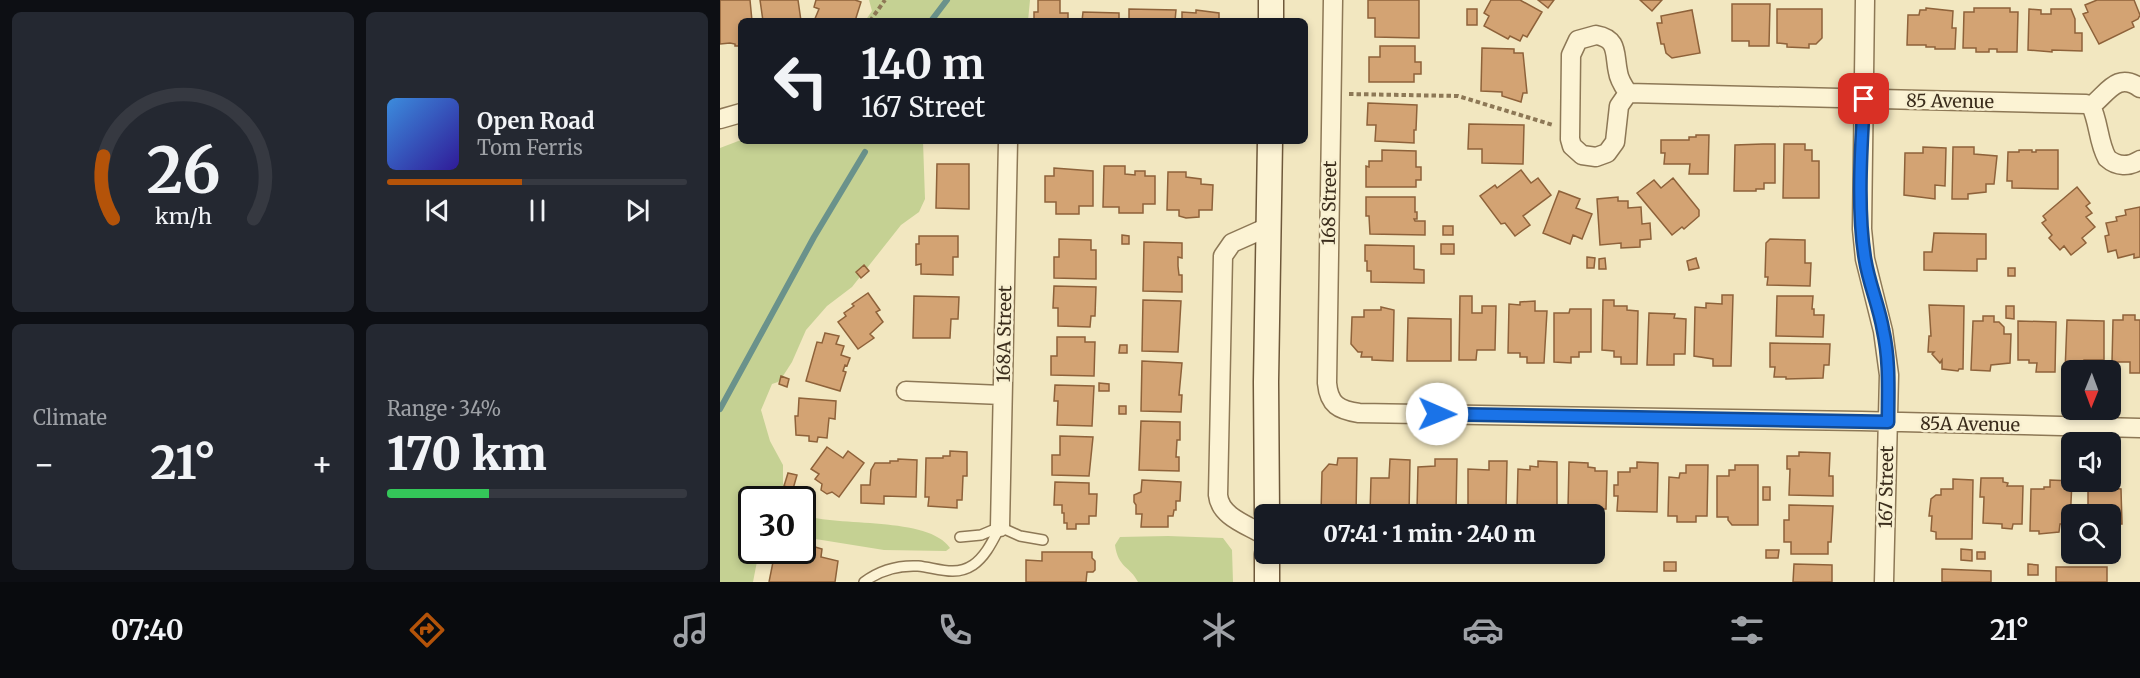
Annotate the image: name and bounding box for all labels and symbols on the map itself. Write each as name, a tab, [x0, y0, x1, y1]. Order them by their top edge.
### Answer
pin	[1838, 73, 1889, 124]
street label: 85 Avenue	[1906, 89, 1994, 113]
street label: 168 Street	[1317, 160, 1341, 246]
street label: 168A Street	[992, 285, 1016, 383]
north arrow	[2061, 360, 2121, 420]
position arrow	[1405, 382, 1469, 446]
street label: 85A Avenue	[1920, 412, 2020, 436]
street label: 167 Street	[1874, 445, 1898, 529]
speed limit sign: 30	[738, 486, 816, 564]

